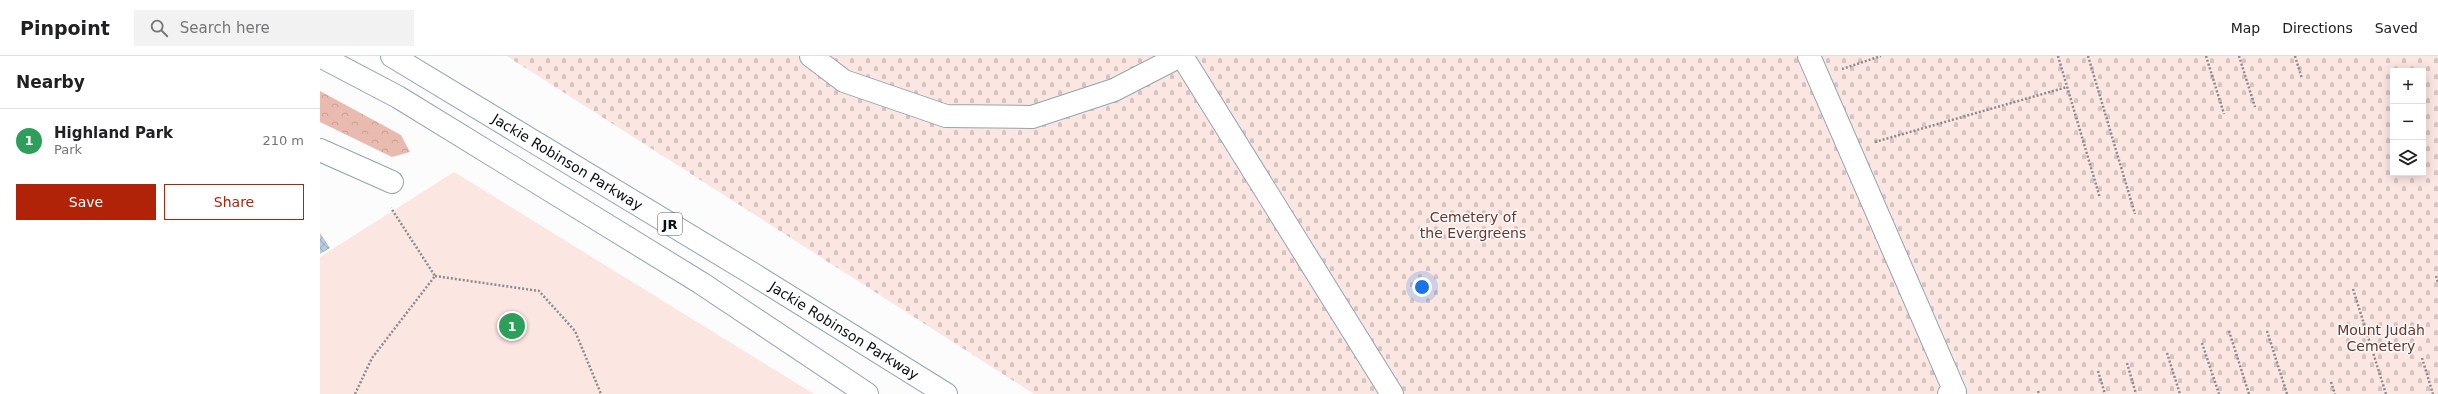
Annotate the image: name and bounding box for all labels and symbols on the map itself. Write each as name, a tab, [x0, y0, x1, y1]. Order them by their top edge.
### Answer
street label: Jackie Robinson Parkway	[489, 110, 646, 213]
park label: Cemetery of the Evergreens	[1420, 209, 1526, 241]
road number: JR	[658, 213, 682, 235]
your location	[1412, 277, 1432, 297]
street label: Jackie Robinson Parkway	[766, 278, 922, 383]
pin: 1	[499, 311, 525, 341]
park label: Mount Judah Cemetery	[2337, 322, 2425, 354]

